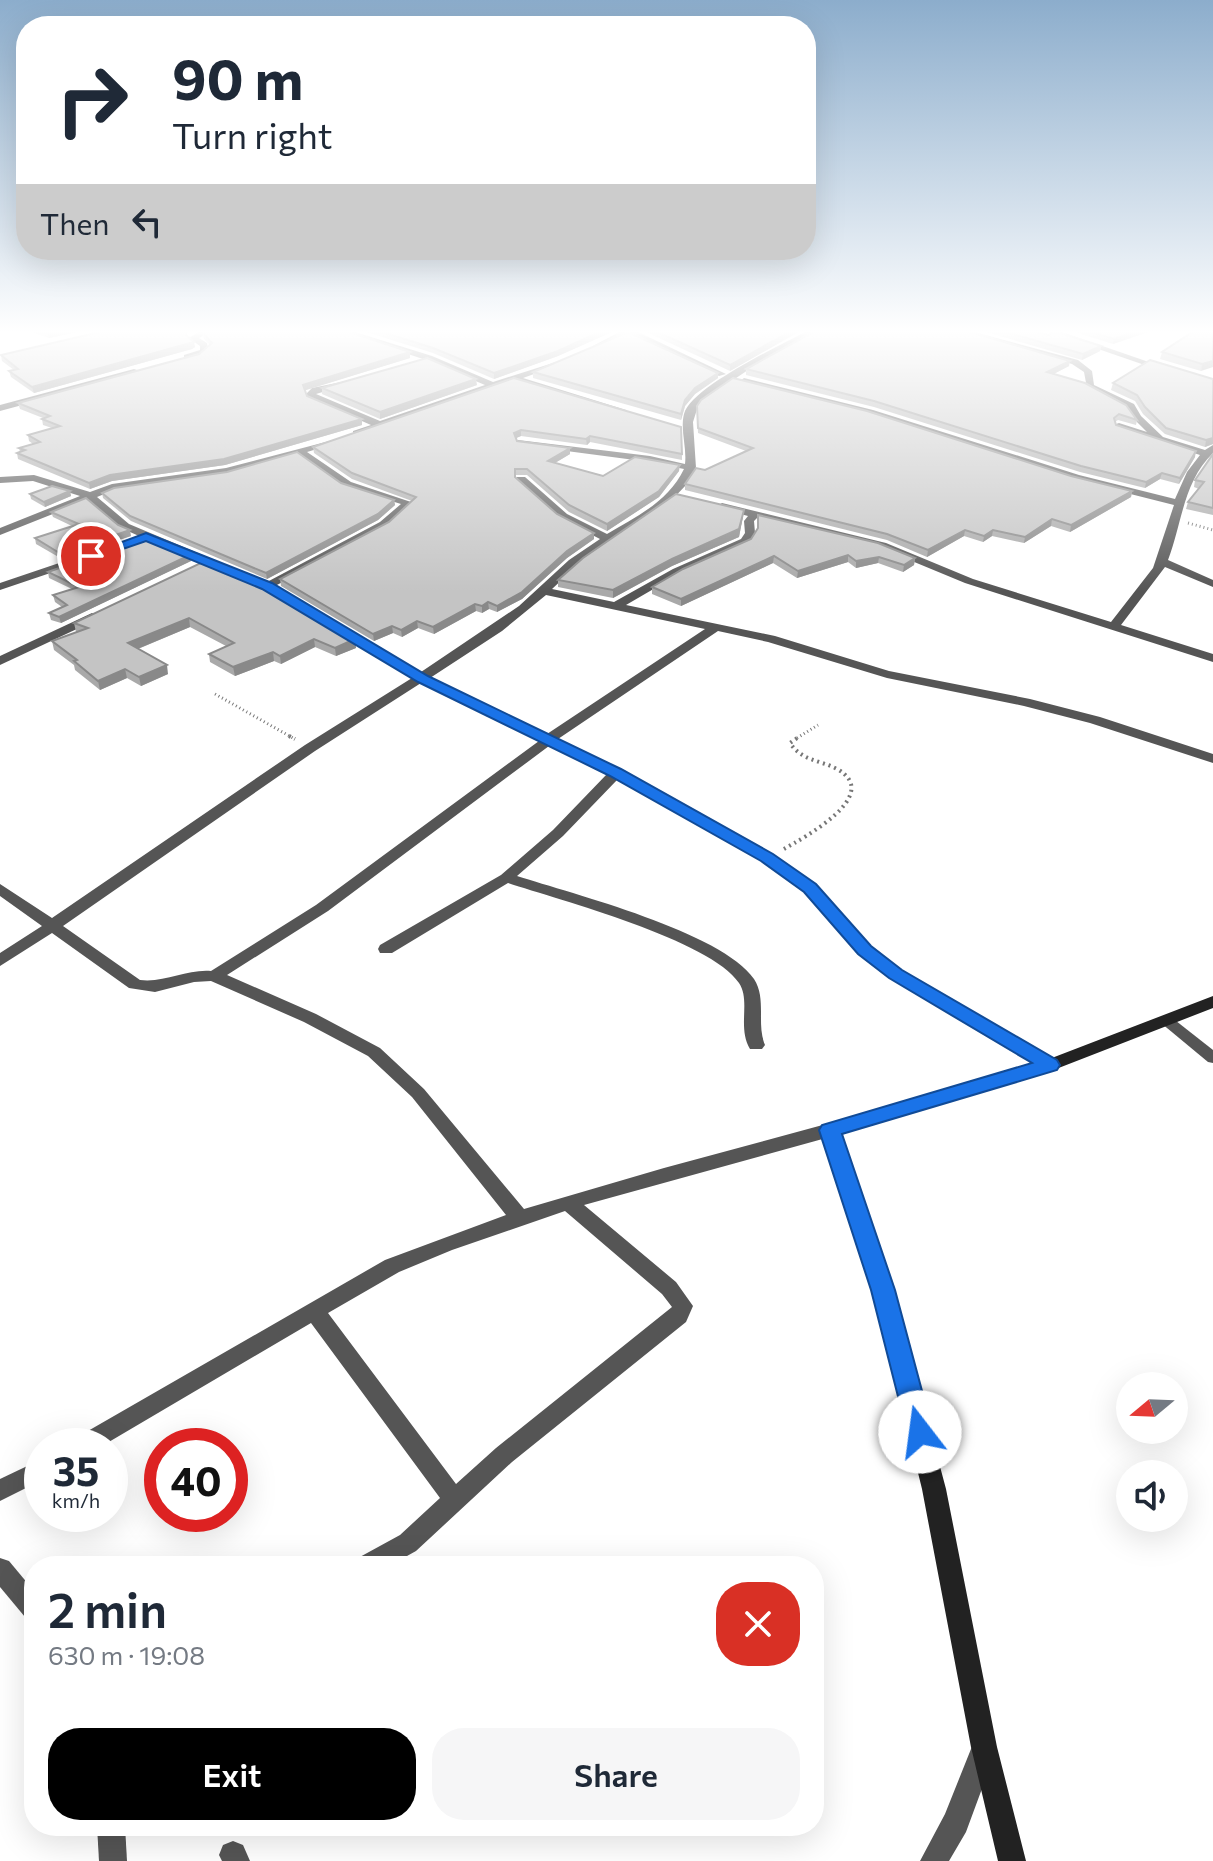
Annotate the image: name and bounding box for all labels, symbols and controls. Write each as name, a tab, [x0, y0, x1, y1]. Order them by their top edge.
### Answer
text: 90 m	[172, 43, 303, 112]
icon: right	[40, 48, 144, 152]
text: Turn right	[172, 112, 333, 156]
icon: left	[125, 200, 169, 244]
text: Then	[40, 204, 109, 241]
pin	[57, 522, 125, 590]
icon: arrive	[69, 534, 113, 578]
north arrow	[1116, 1372, 1188, 1444]
map controls	[1116, 1372, 1188, 1532]
position arrow	[878, 1390, 962, 1474]
speed limit sign: 40	[144, 1428, 248, 1532]
text: 35	[53, 1445, 99, 1494]
button: sound	[1116, 1460, 1188, 1532]
text: km/h	[52, 1488, 100, 1512]
text: 2 min	[48, 1579, 167, 1638]
button: close	[716, 1582, 800, 1666]
text: 630 m · 19:08	[48, 1639, 205, 1670]
button: Exit	[48, 1728, 416, 1820]
button: Share	[432, 1728, 800, 1820]

